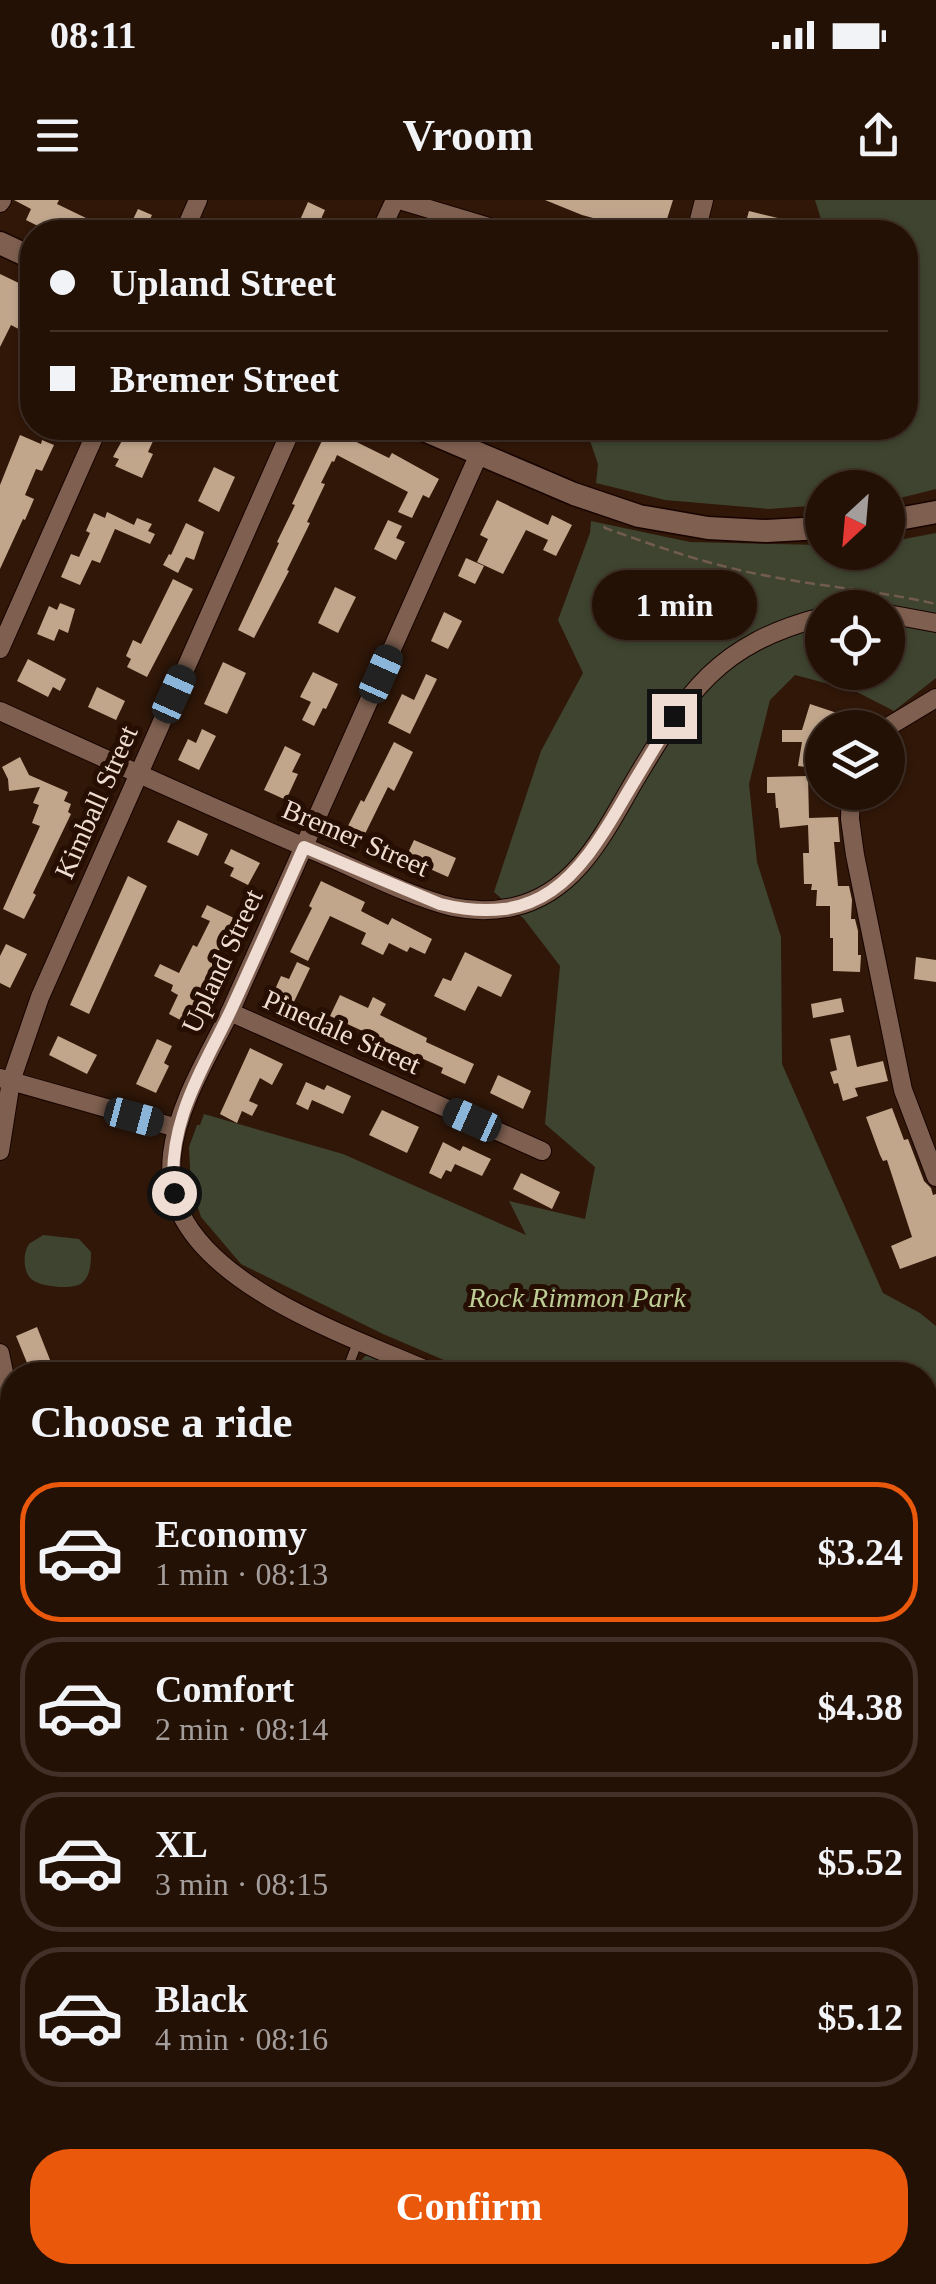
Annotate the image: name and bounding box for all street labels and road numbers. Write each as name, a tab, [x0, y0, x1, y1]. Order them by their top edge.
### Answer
street label: Kimball Street	[48, 721, 144, 883]
street label: Bremer Street	[278, 793, 434, 883]
street label: Upland Street	[175, 884, 269, 1038]
street label: Pinedale Street	[259, 984, 426, 1081]

